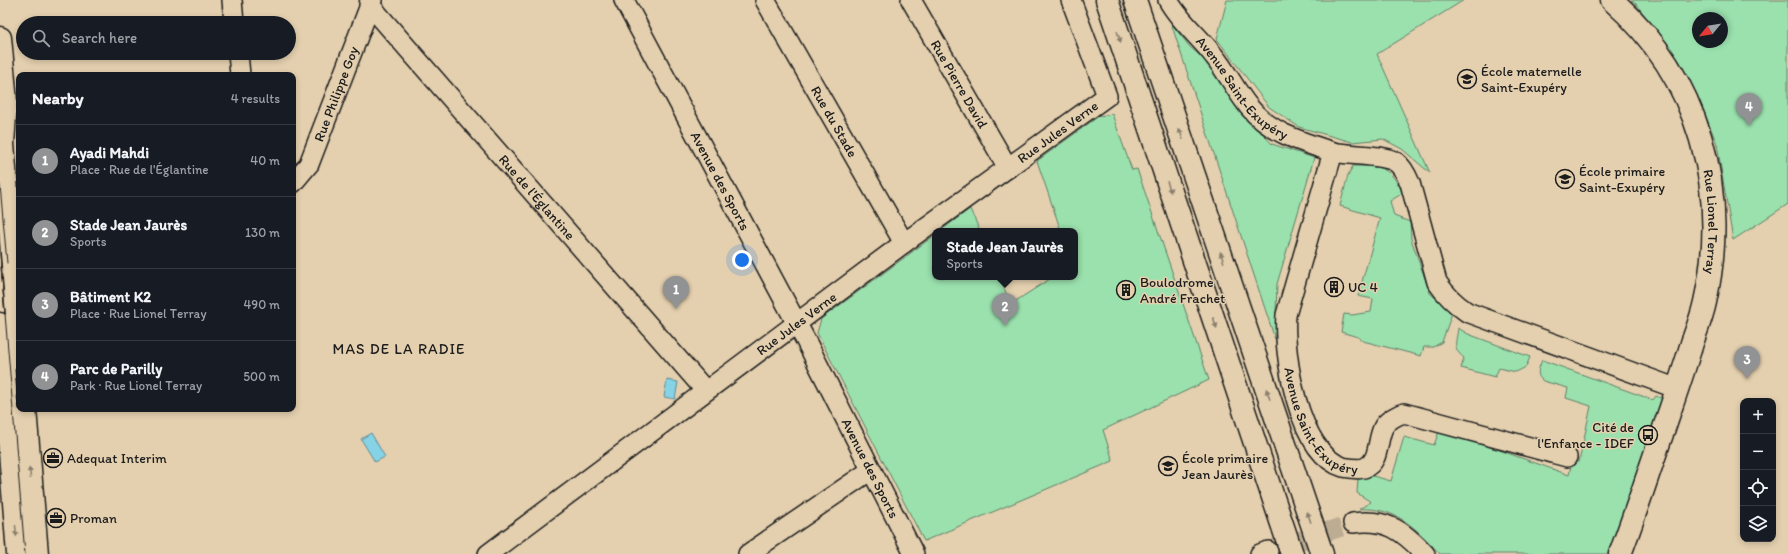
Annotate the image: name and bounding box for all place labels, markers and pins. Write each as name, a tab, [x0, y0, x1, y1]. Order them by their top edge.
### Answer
place label: École maternelle Saint-Exupéry	[1481, 63, 1582, 96]
school or university icon: École maternelle Saint-Exupéry	[1456, 68, 1478, 90]
pin: 4	[1736, 93, 1762, 126]
place label: École primaire Saint-Exupéry	[1579, 163, 1665, 196]
school or university icon: École primaire Saint-Exupéry	[1554, 168, 1576, 190]
place label: Boulodrome André Frachet	[1140, 274, 1225, 307]
pin: 1	[663, 276, 689, 309]
building icon: UC 4	[1323, 276, 1345, 298]
building icon: Boulodrome André Frachet	[1115, 279, 1137, 301]
place label: UC 4	[1348, 279, 1378, 296]
pin: 2	[992, 293, 1018, 326]
pin: 3	[1734, 346, 1760, 379]
place label: Cité de l'Enfance - IDEF	[1537, 419, 1635, 452]
bus stop icon: Cité de l'Enfance - IDEF	[1637, 424, 1659, 446]
office icon: Adequat Interim	[42, 447, 64, 469]
place label: Adequat Interim	[67, 450, 167, 467]
place label: École primaire Jean Jaurès	[1182, 450, 1268, 483]
school or university icon: École primaire Jean Jaurès	[1157, 455, 1179, 477]
office icon: Proman	[45, 507, 67, 529]
place label: Proman	[70, 510, 117, 527]

